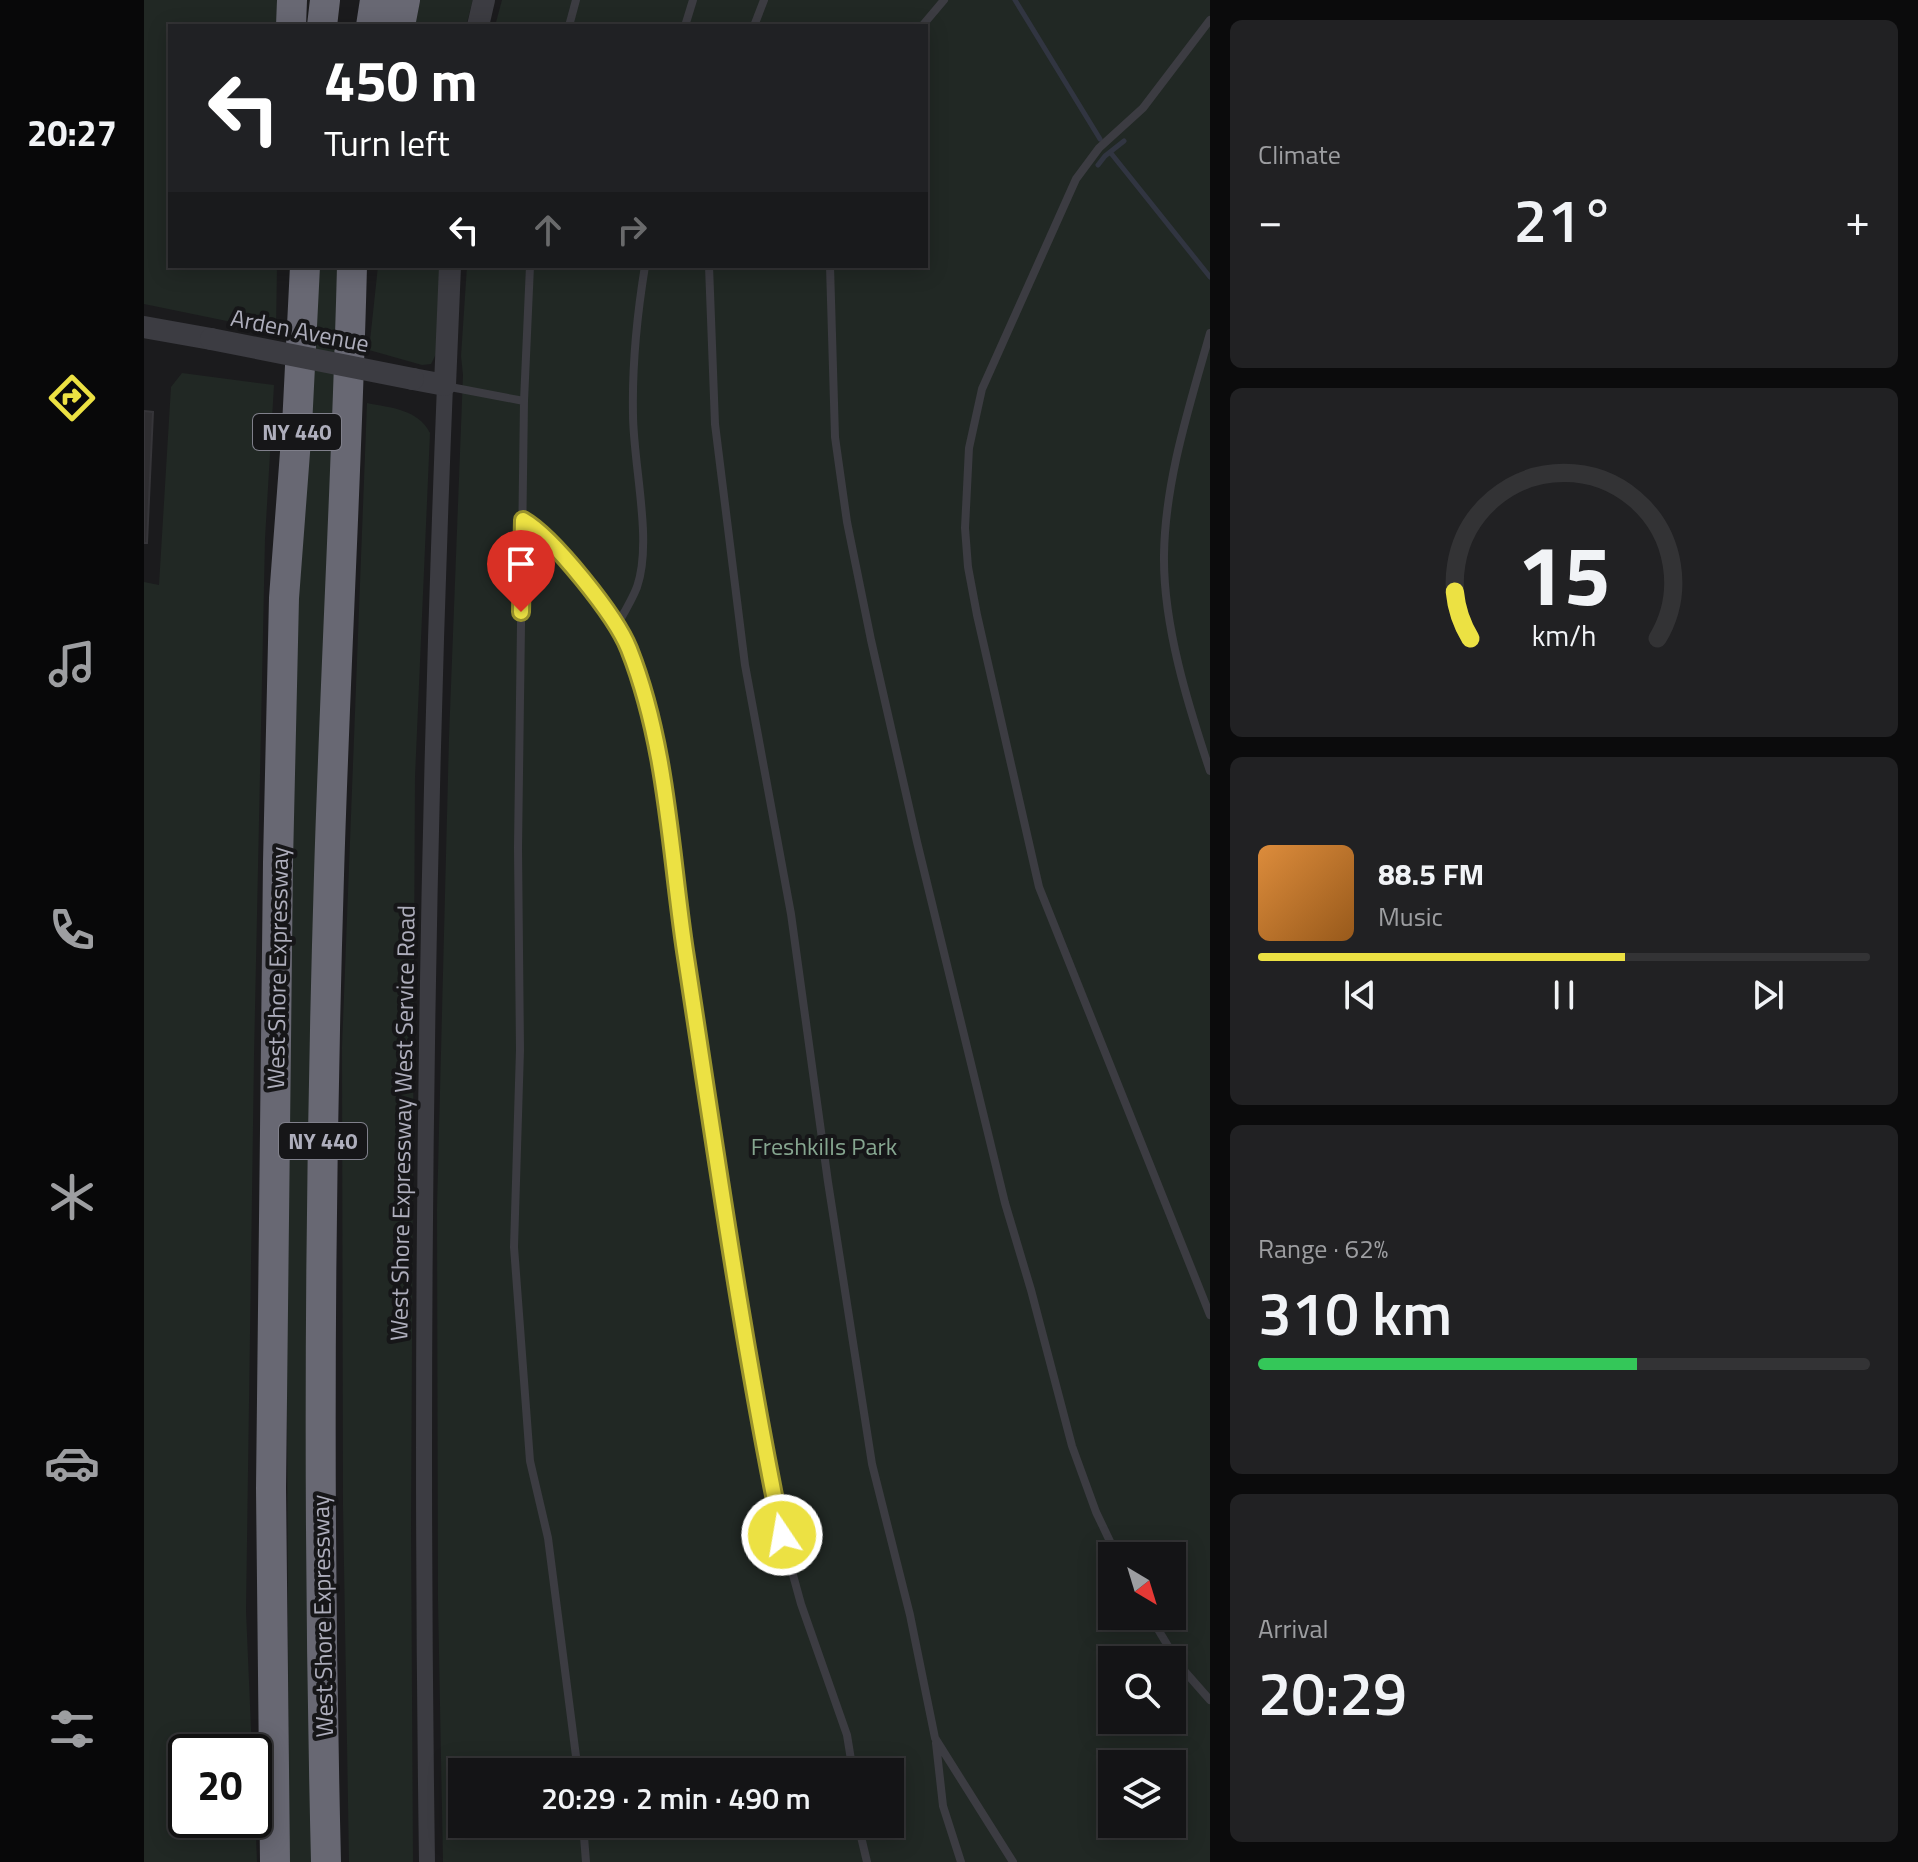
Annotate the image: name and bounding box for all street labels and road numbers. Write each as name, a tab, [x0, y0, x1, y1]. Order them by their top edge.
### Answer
street label: Arden Avenue	[228, 299, 372, 361]
road number: NY 440	[253, 414, 341, 450]
street label: West Shore Expressway	[257, 846, 297, 1090]
street label: West Shore Expressway West Service Road	[380, 905, 424, 1341]
road number: NY 440	[279, 1123, 367, 1159]
street label: West Shore Expressway	[302, 1494, 342, 1738]

